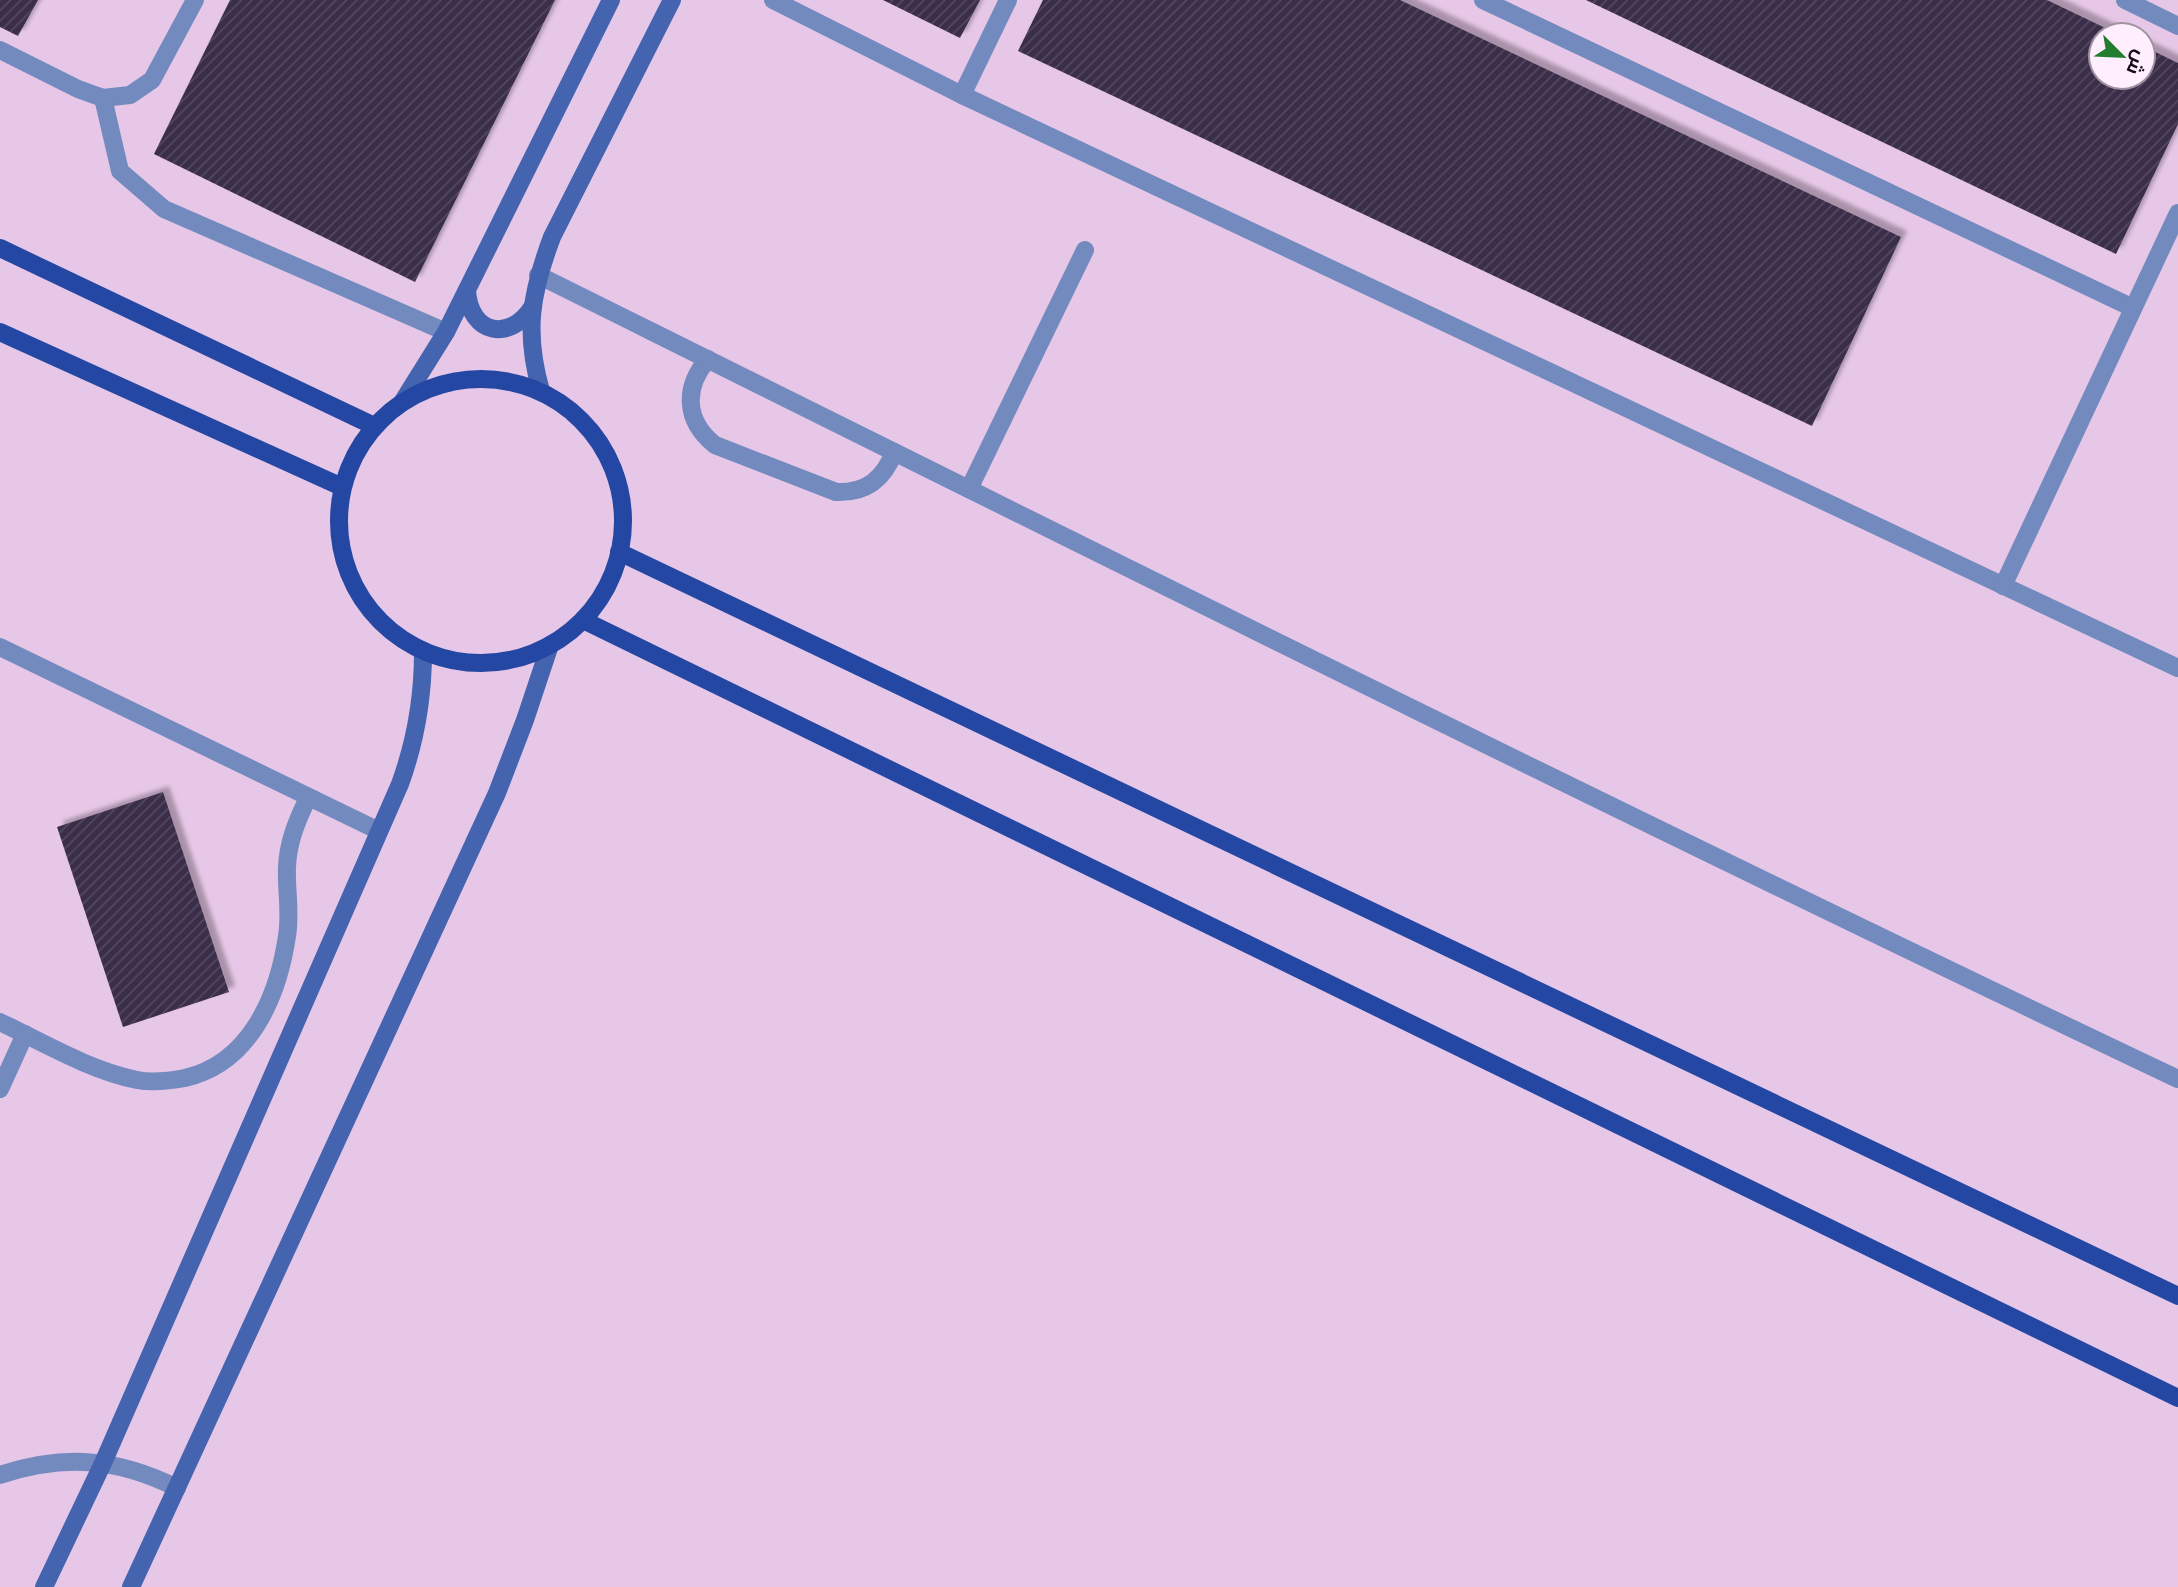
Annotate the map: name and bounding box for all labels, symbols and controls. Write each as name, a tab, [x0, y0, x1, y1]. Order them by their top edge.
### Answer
north arrow	[2087, 21, 2157, 91]
text: ش	[2122, 47, 2153, 79]

